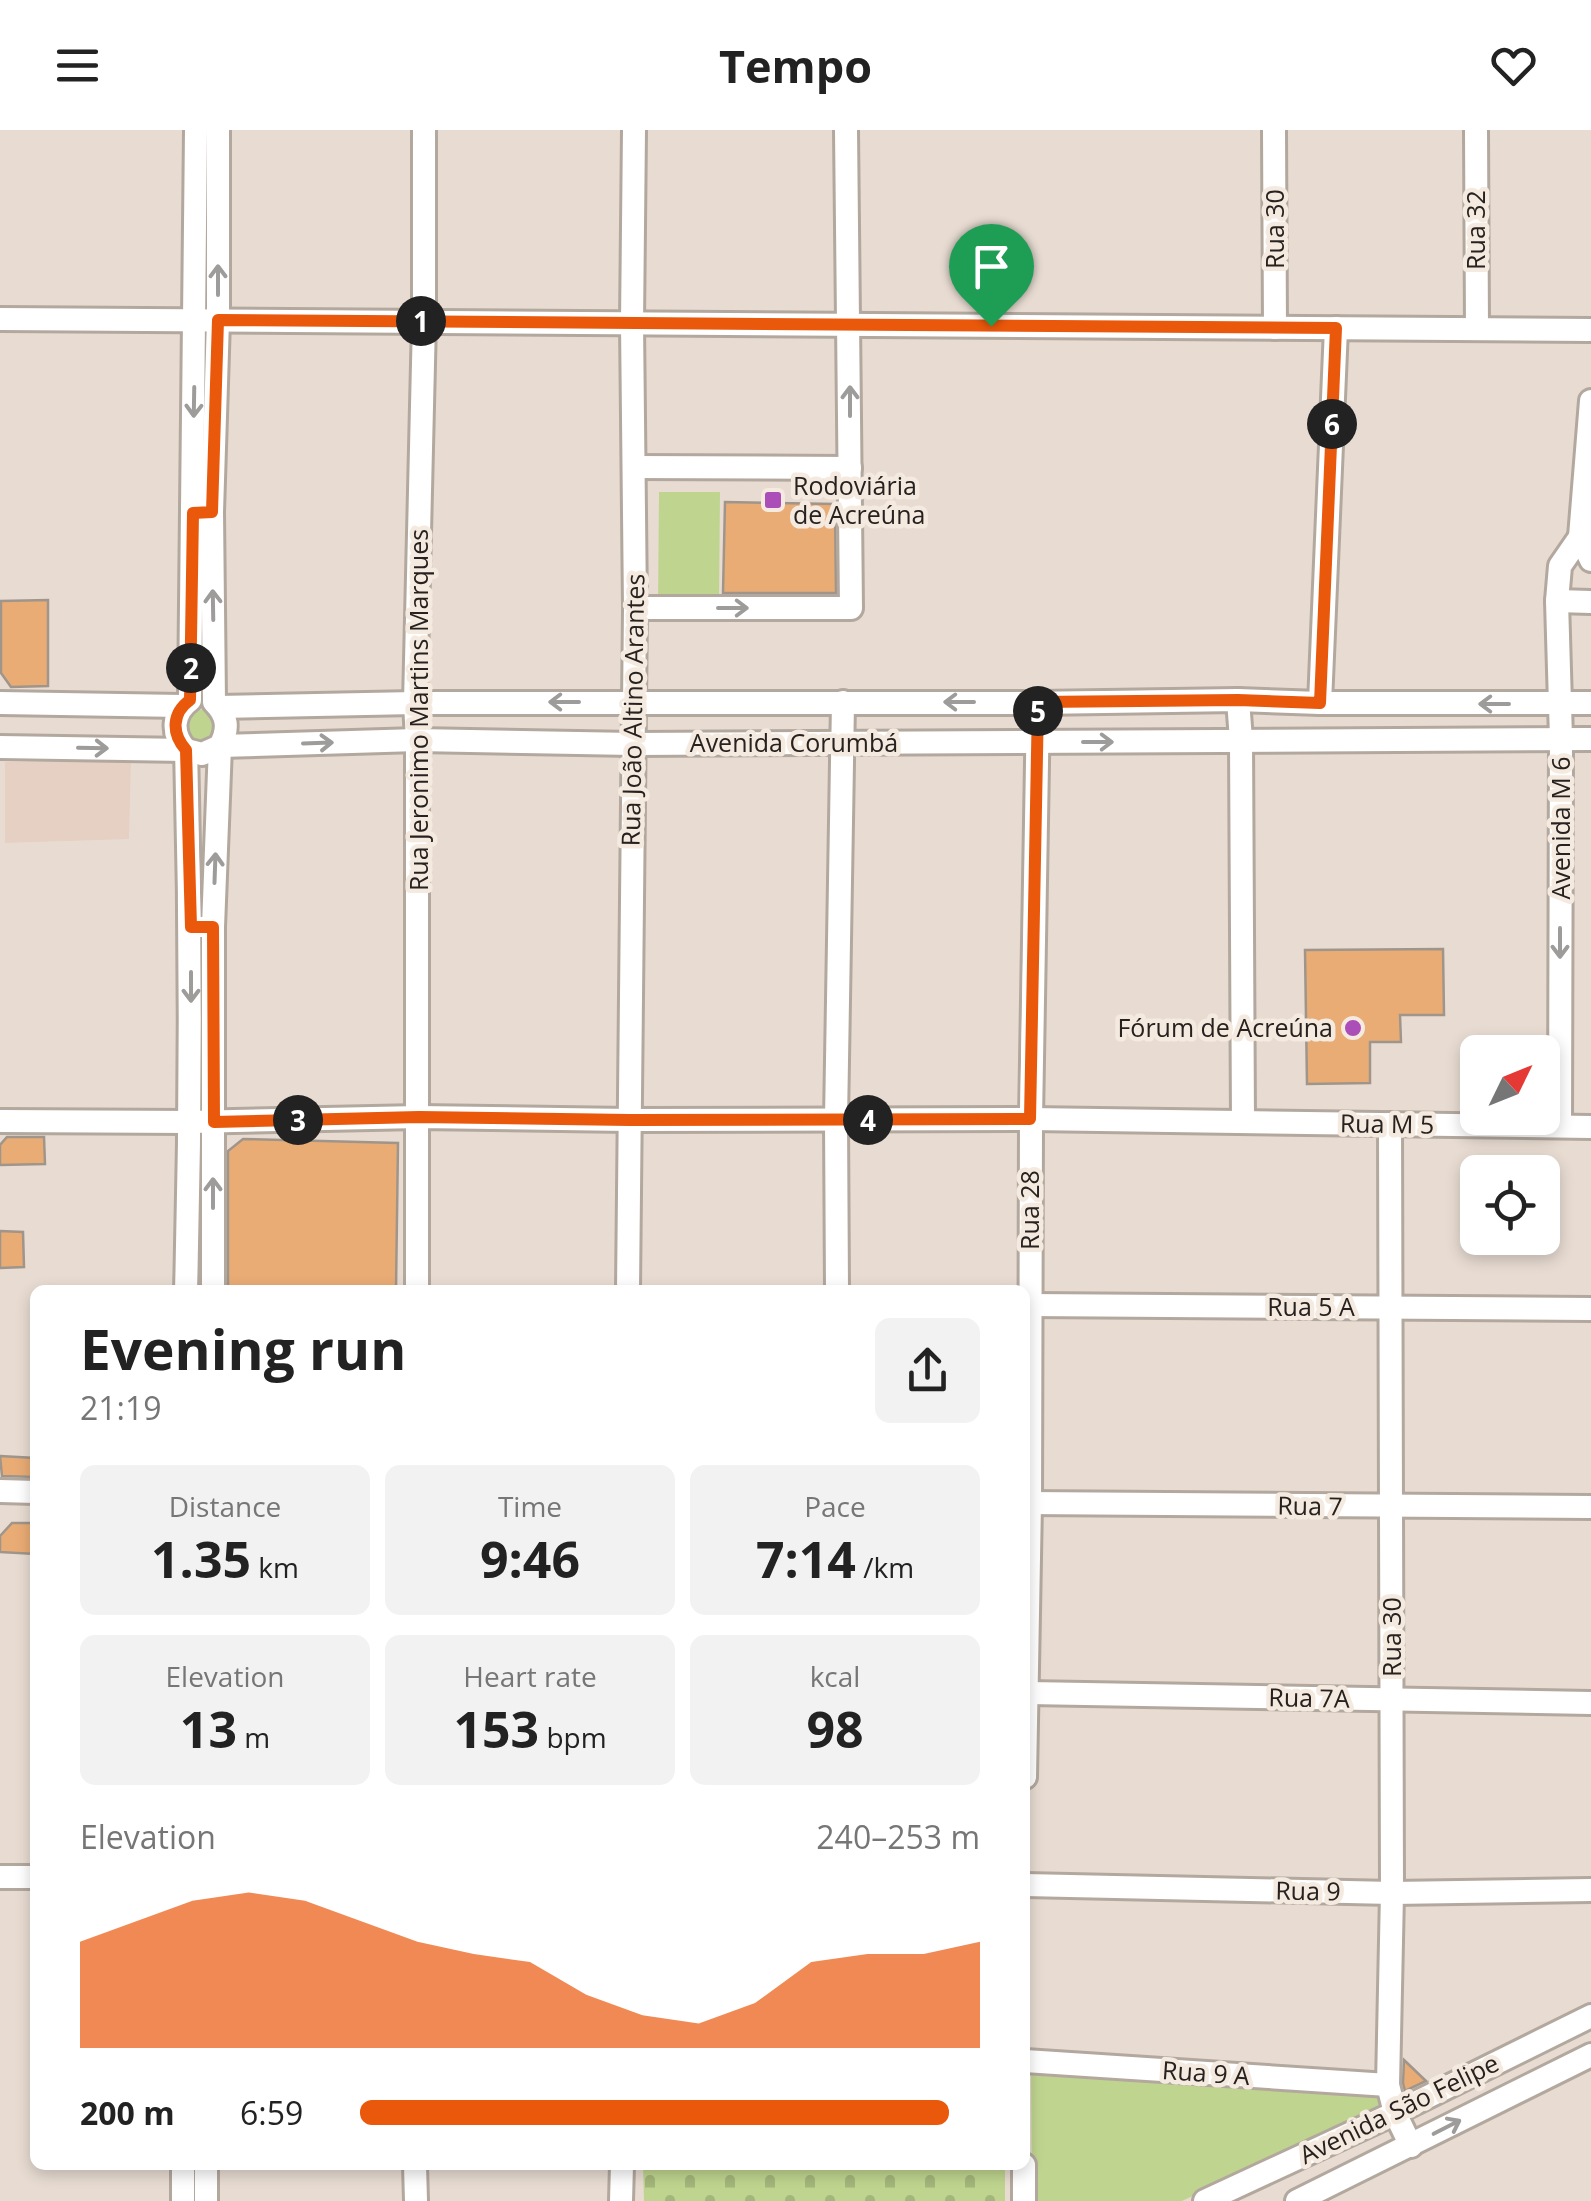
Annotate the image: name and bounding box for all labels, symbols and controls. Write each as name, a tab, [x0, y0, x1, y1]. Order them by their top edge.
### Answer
text: Tempo	[719, 35, 872, 96]
icon: menu	[50, 38, 105, 93]
icon: heart	[1486, 38, 1541, 93]
street label: Rua 30	[1257, 189, 1291, 269]
street label: Rua 32	[1458, 190, 1492, 270]
pin	[949, 224, 1034, 327]
icon: arrive	[964, 239, 1019, 294]
one-way arrow	[208, 264, 228, 296]
pin: 1	[396, 296, 446, 346]
text: 1	[413, 302, 429, 340]
one-way arrow	[840, 385, 860, 418]
one-way arrow	[185, 386, 204, 418]
pin: 6	[1307, 399, 1357, 449]
text: 6	[1324, 405, 1340, 443]
place label: Rodoviária de Acreúna	[793, 468, 925, 531]
marker: Rodoviária de Acreúna	[762, 489, 784, 511]
street label: Rua Jeronimo Martins Marques	[401, 529, 435, 891]
street label: Rua João Altino Arantes	[613, 573, 651, 847]
one-way arrow	[204, 589, 222, 622]
one-way arrow	[716, 598, 748, 618]
pin: 2	[166, 643, 216, 693]
text: 2	[183, 649, 199, 687]
pin: 5	[1013, 686, 1063, 736]
one-way arrow	[548, 692, 580, 712]
one-way arrow	[943, 692, 976, 712]
text: 5	[1030, 692, 1046, 730]
one-way arrow	[1478, 694, 1510, 713]
street label: Avenida Corumbá	[690, 725, 898, 759]
one-way arrow	[1081, 732, 1113, 751]
one-way arrow	[301, 733, 333, 752]
one-way arrow	[77, 739, 109, 758]
street label: Avenida M 6	[1543, 757, 1577, 899]
one-way arrow	[206, 852, 225, 884]
one-way arrow	[1550, 926, 1570, 959]
one-way arrow	[182, 970, 200, 1002]
place label: Fórum de Acreúna	[1117, 1010, 1333, 1044]
marker: Fórum de Acreúna	[1342, 1017, 1364, 1039]
north arrow	[1460, 1035, 1560, 1135]
map controls	[1460, 1035, 1560, 1255]
pin: 3	[273, 1095, 323, 1145]
pin: 4	[843, 1095, 893, 1145]
text: 3	[290, 1101, 306, 1139]
text: 4	[860, 1101, 876, 1139]
street label: Rua M 5	[1340, 1105, 1435, 1141]
button: locate	[1460, 1155, 1560, 1255]
street label: Rua 28	[1012, 1170, 1046, 1250]
one-way arrow	[204, 1177, 222, 1210]
street label: Rua 5 A	[1267, 1289, 1355, 1323]
text: Evening run	[80, 1311, 406, 1386]
button: share	[875, 1318, 980, 1423]
text: 21:19	[80, 1386, 162, 1429]
text: Distance	[169, 1487, 281, 1525]
text: Time	[498, 1487, 562, 1525]
text: Pace	[804, 1487, 866, 1525]
street label: Rua 7	[1277, 1487, 1343, 1523]
text: 1.35	[151, 1525, 251, 1593]
text: 9:46	[480, 1525, 580, 1593]
text: 7:14	[756, 1525, 856, 1593]
text: km	[251, 1548, 299, 1586]
text: /km	[856, 1548, 914, 1586]
street label: Rua 30	[1374, 1597, 1408, 1677]
text: Elevation	[166, 1657, 284, 1695]
text: Heart rate	[463, 1657, 597, 1695]
text: kcal	[810, 1657, 860, 1695]
street label: Rua 7A	[1268, 1679, 1350, 1715]
text: 13	[180, 1695, 237, 1763]
text: 153	[453, 1695, 539, 1763]
text: 98	[806, 1695, 864, 1763]
text: m	[237, 1718, 270, 1756]
text: bpm	[539, 1718, 607, 1756]
text: Elevation	[80, 1815, 216, 1858]
text: 240–253 m	[816, 1815, 980, 1858]
street label: Rua 9	[1275, 1872, 1341, 1908]
street label: Avenida São Felipe	[1293, 2045, 1504, 2171]
street label: Rua 9 A	[1161, 2052, 1251, 2092]
text: 200 m	[80, 2091, 175, 2134]
text: 6:59	[240, 2091, 303, 2134]
one-way arrow	[1432, 2117, 1461, 2136]

